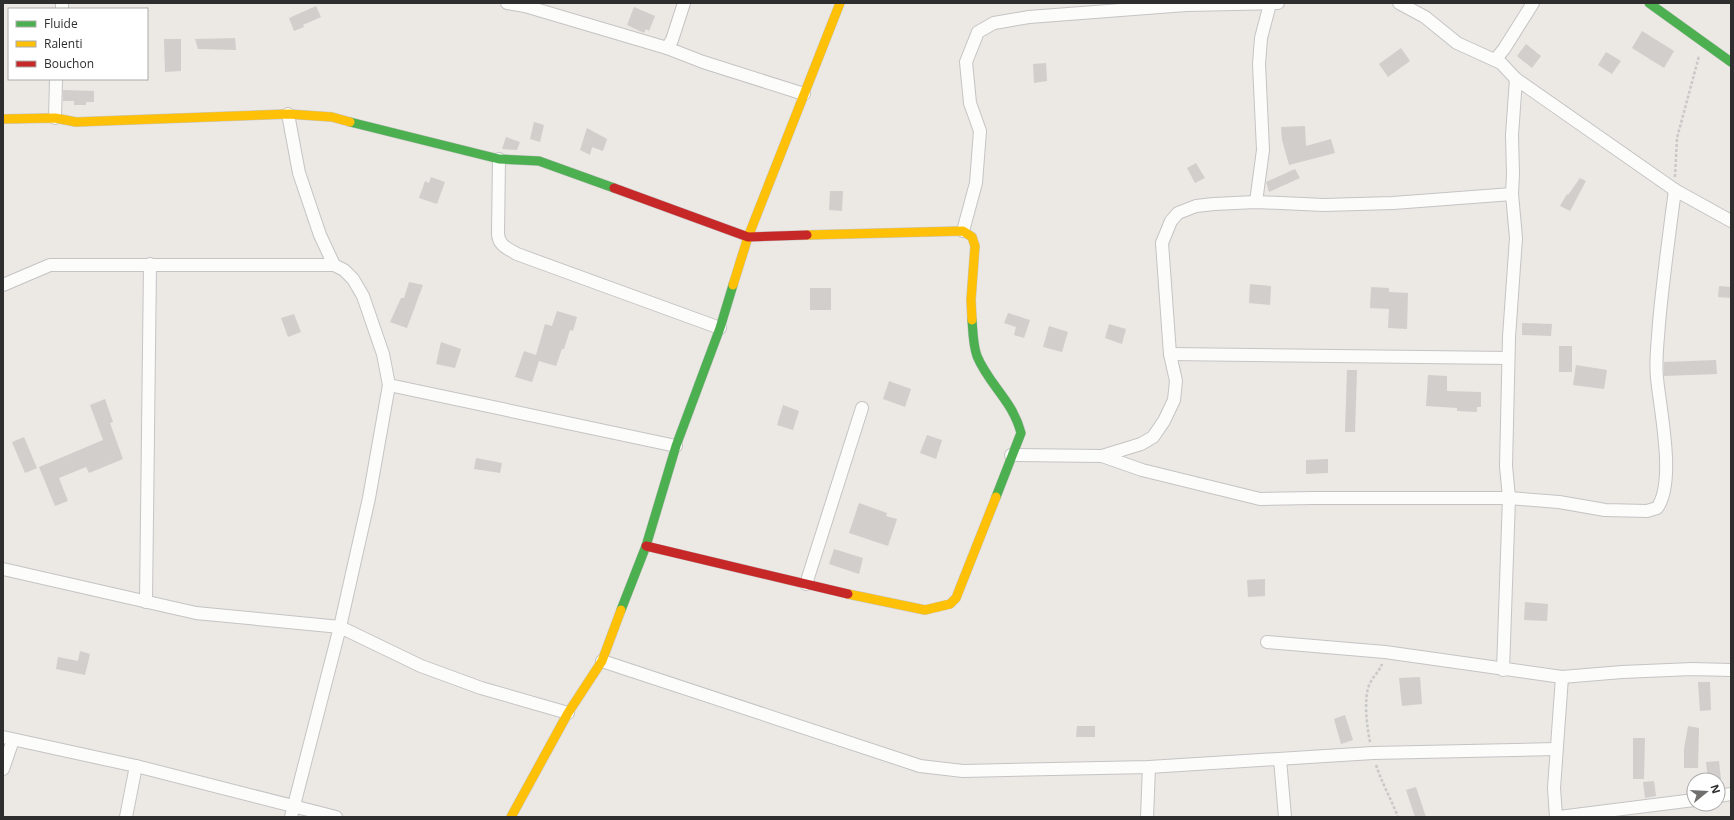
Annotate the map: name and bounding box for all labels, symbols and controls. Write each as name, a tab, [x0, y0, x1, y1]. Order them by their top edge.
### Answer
legend	[8, 8, 148, 80]
text: Fluide	[44, 15, 78, 32]
text: Ralenti	[44, 35, 83, 52]
text: Bouchon	[44, 55, 94, 72]
north arrow	[1686, 772, 1726, 812]
text: N	[1707, 782, 1725, 795]

